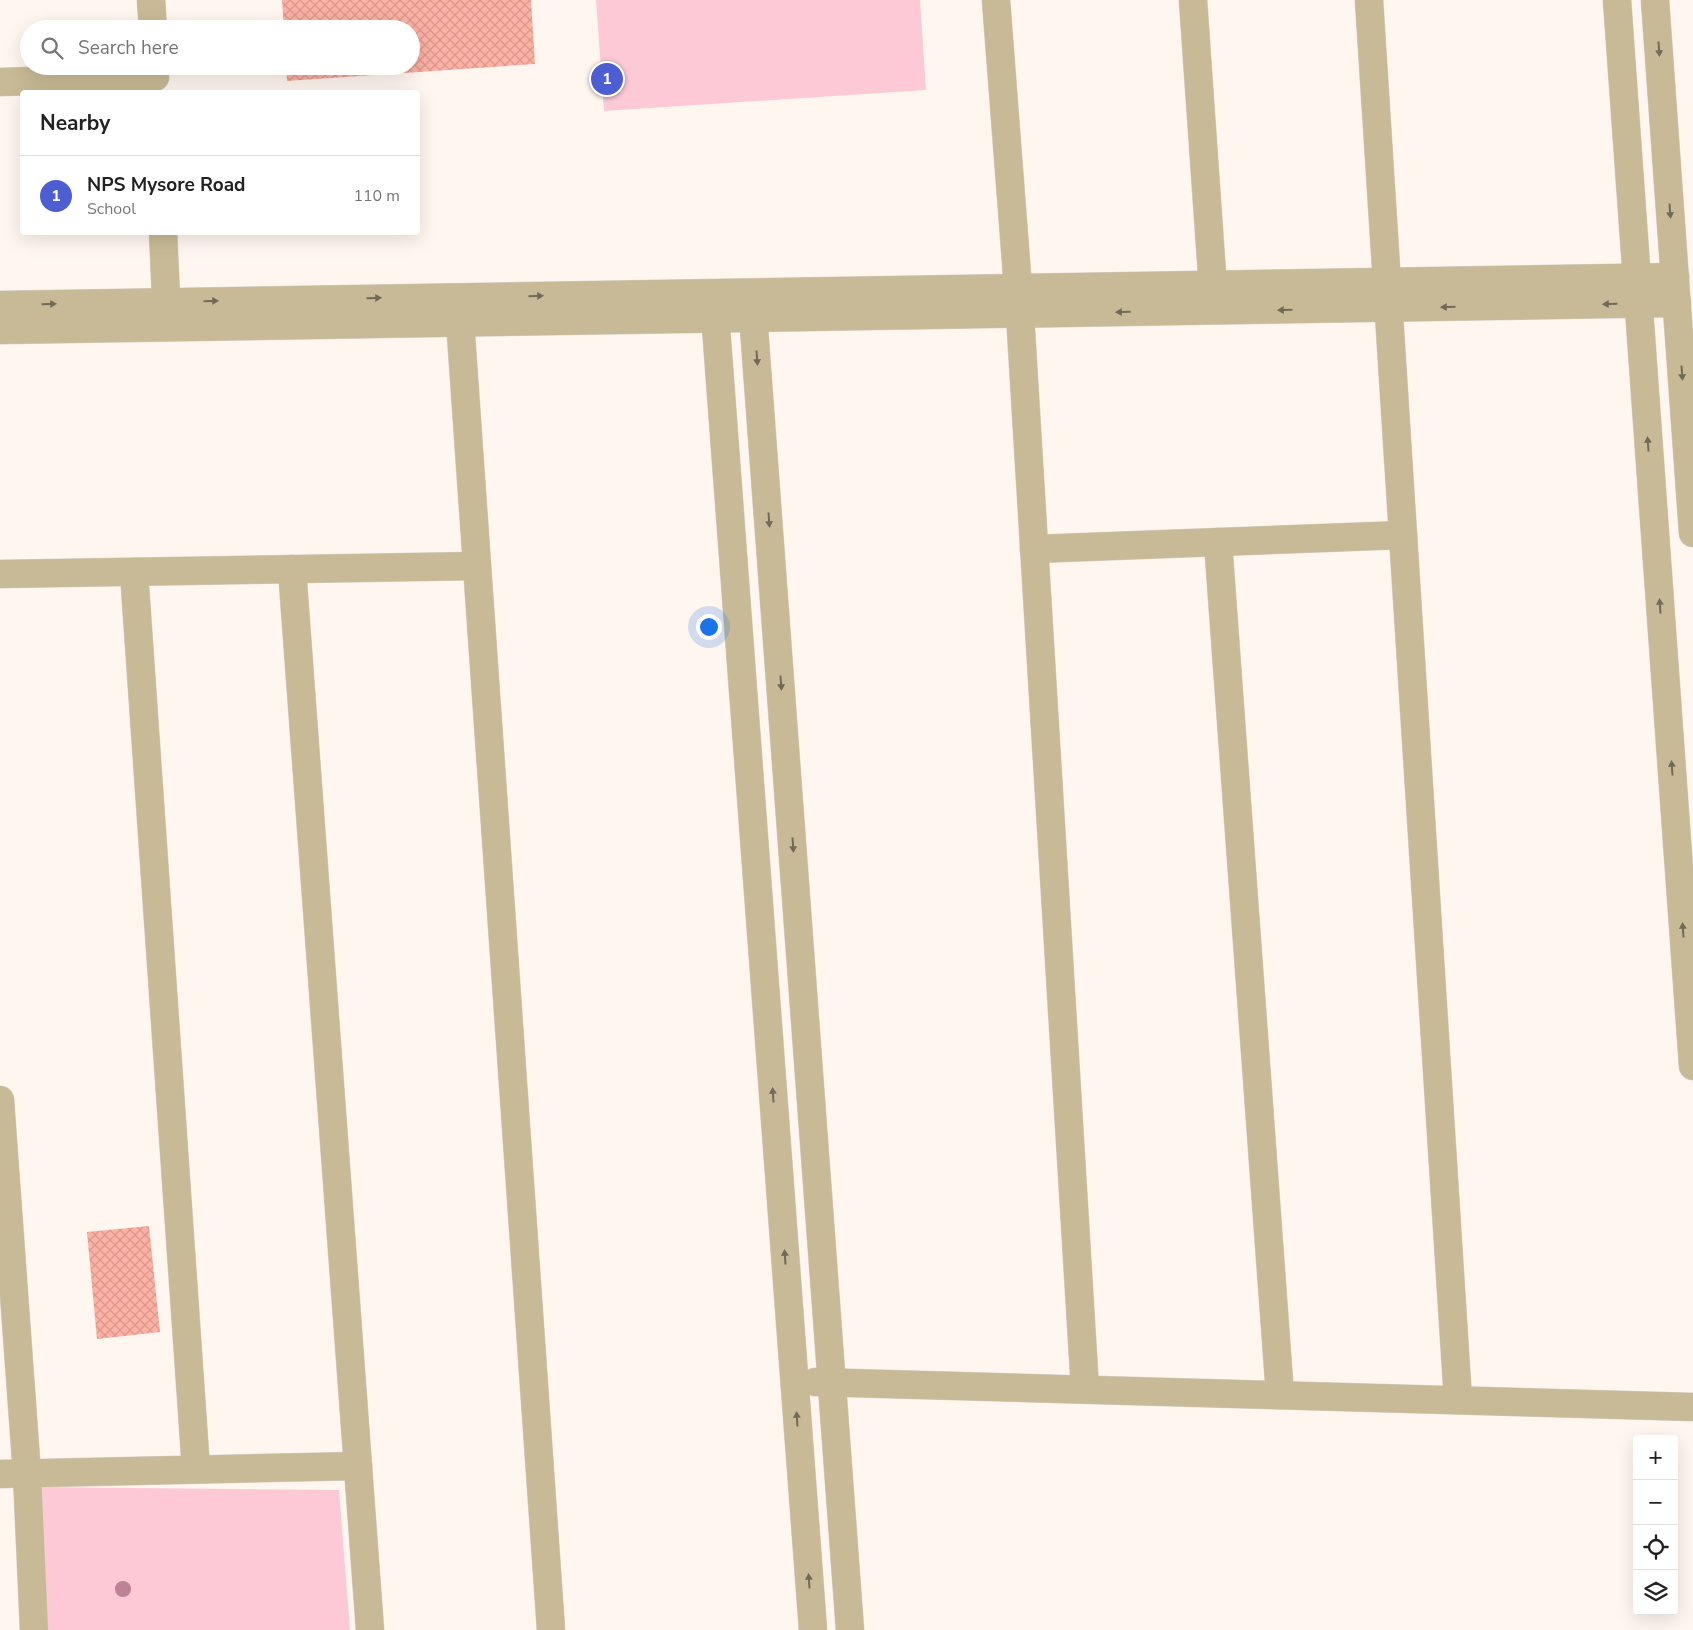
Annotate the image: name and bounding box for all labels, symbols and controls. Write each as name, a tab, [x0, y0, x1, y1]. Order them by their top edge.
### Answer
search box	[20, 20, 420, 75]
icon: search	[38, 34, 66, 62]
text: Search here	[78, 35, 179, 61]
one-way arrow	[1655, 41, 1663, 57]
pin: 1	[591, 60, 623, 98]
text: Nearby	[40, 109, 110, 137]
text: NPS Mysore Road	[87, 172, 245, 198]
text: 1	[51, 185, 61, 207]
text: 110 m	[353, 185, 400, 207]
text: School	[87, 198, 136, 220]
one-way arrow	[1667, 203, 1675, 219]
one-way arrow	[528, 292, 544, 300]
one-way arrow	[366, 294, 382, 302]
one-way arrow	[203, 297, 219, 305]
one-way arrow	[41, 300, 57, 308]
one-way arrow	[1602, 301, 1618, 309]
one-way arrow	[1440, 303, 1456, 311]
one-way arrow	[1277, 306, 1293, 314]
one-way arrow	[1115, 308, 1131, 316]
one-way arrow	[753, 351, 761, 367]
one-way arrow	[1678, 365, 1686, 381]
one-way arrow	[1644, 436, 1652, 452]
one-way arrow	[765, 513, 773, 529]
one-way arrow	[1656, 598, 1664, 614]
your location	[696, 614, 722, 640]
one-way arrow	[777, 675, 785, 691]
one-way arrow	[1667, 760, 1675, 776]
one-way arrow	[789, 837, 797, 853]
one-way arrow	[1679, 922, 1687, 938]
one-way arrow	[769, 1087, 777, 1103]
one-way arrow	[781, 1249, 789, 1265]
one-way arrow	[793, 1411, 801, 1427]
map controls	[1633, 1435, 1678, 1615]
button: +	[1633, 1435, 1678, 1480]
button: −	[1633, 1480, 1678, 1525]
button: locate	[1633, 1525, 1678, 1570]
button: layers	[1633, 1570, 1678, 1615]
one-way arrow	[805, 1573, 813, 1589]

